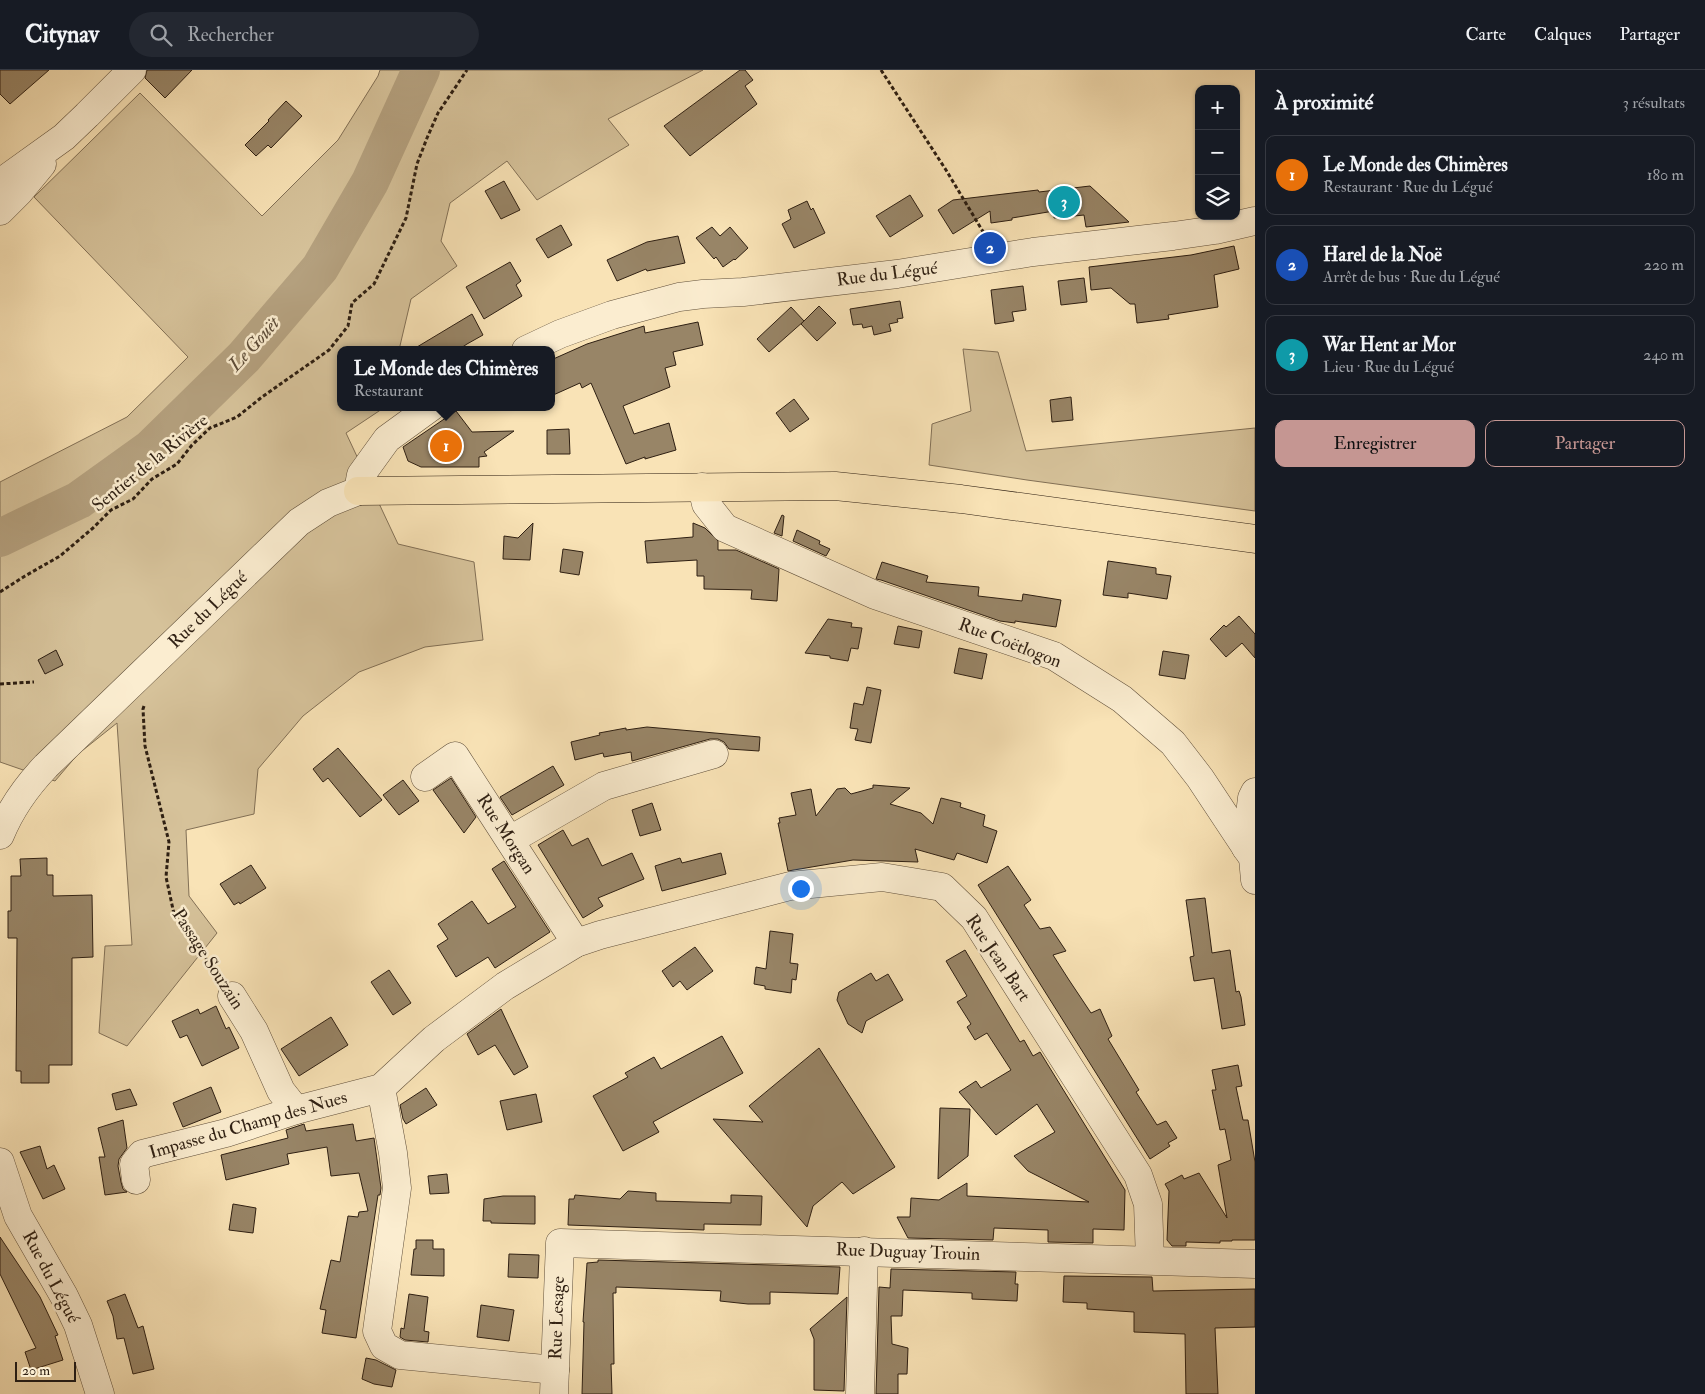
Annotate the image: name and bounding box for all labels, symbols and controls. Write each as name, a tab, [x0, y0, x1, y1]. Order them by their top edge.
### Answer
search box	[129, 12, 479, 57]
text: Citynav	[25, 19, 99, 50]
icon: search	[147, 21, 175, 49]
text: Rechercher	[187, 23, 274, 47]
text: Carte	[1465, 23, 1506, 46]
text: Calques	[1534, 23, 1591, 46]
text: Partager	[1619, 23, 1680, 46]
map controls	[1195, 85, 1240, 220]
button: +	[1195, 85, 1240, 130]
text: À proximité	[1275, 89, 1373, 116]
text: 3 résultats	[1623, 93, 1685, 113]
button: −	[1195, 130, 1240, 175]
text: Le Monde des Chimères	[1323, 153, 1508, 177]
text: 1	[1289, 165, 1295, 185]
text: 180 m	[1647, 165, 1684, 185]
button: layers	[1195, 175, 1240, 220]
text: Restaurant · Rue du Légué	[1323, 177, 1493, 197]
pin: 3	[1048, 183, 1080, 221]
pin: 2	[974, 229, 1006, 267]
text: Harel de la Noë	[1323, 243, 1442, 267]
text: 2	[1288, 255, 1296, 275]
text: 220 m	[1644, 255, 1684, 275]
street label: Rue du Légué	[835, 256, 939, 292]
text: Arrêt de bus · Rue du Légué	[1323, 267, 1500, 287]
water label: Le Gouët	[222, 310, 286, 377]
text: War Hent ar Mor	[1323, 333, 1456, 357]
text: 3	[1289, 345, 1295, 365]
text: 240 m	[1643, 345, 1684, 365]
popup	[337, 346, 555, 411]
text: Le Monde des Chimères	[354, 357, 538, 381]
text: Lieu · Rue du Légué	[1323, 357, 1454, 377]
text: Restaurant	[354, 381, 423, 401]
street label: Sentier de la Rivière	[87, 409, 213, 517]
button: Enregistrer	[1275, 420, 1475, 467]
button: Partager	[1485, 420, 1685, 467]
pin: 1	[430, 427, 462, 465]
street label: Rue du Légué	[163, 566, 253, 654]
street label: Rue Coëtlogon	[955, 613, 1065, 673]
street label: Rue Morgan	[472, 789, 540, 879]
your location	[788, 876, 814, 902]
street label: Passage Souzain	[167, 904, 249, 1014]
street label: Rue Jean Bart	[960, 910, 1036, 1006]
street label: Impasse du Champ des Nues	[146, 1086, 350, 1164]
street label: Rue du Légué	[17, 1227, 85, 1328]
street label: Rue Duguay Trouin	[835, 1238, 981, 1266]
street label: Rue Lesage	[544, 1275, 570, 1360]
scale bar	[15, 1359, 76, 1382]
text: 20 m	[22, 1362, 50, 1379]

